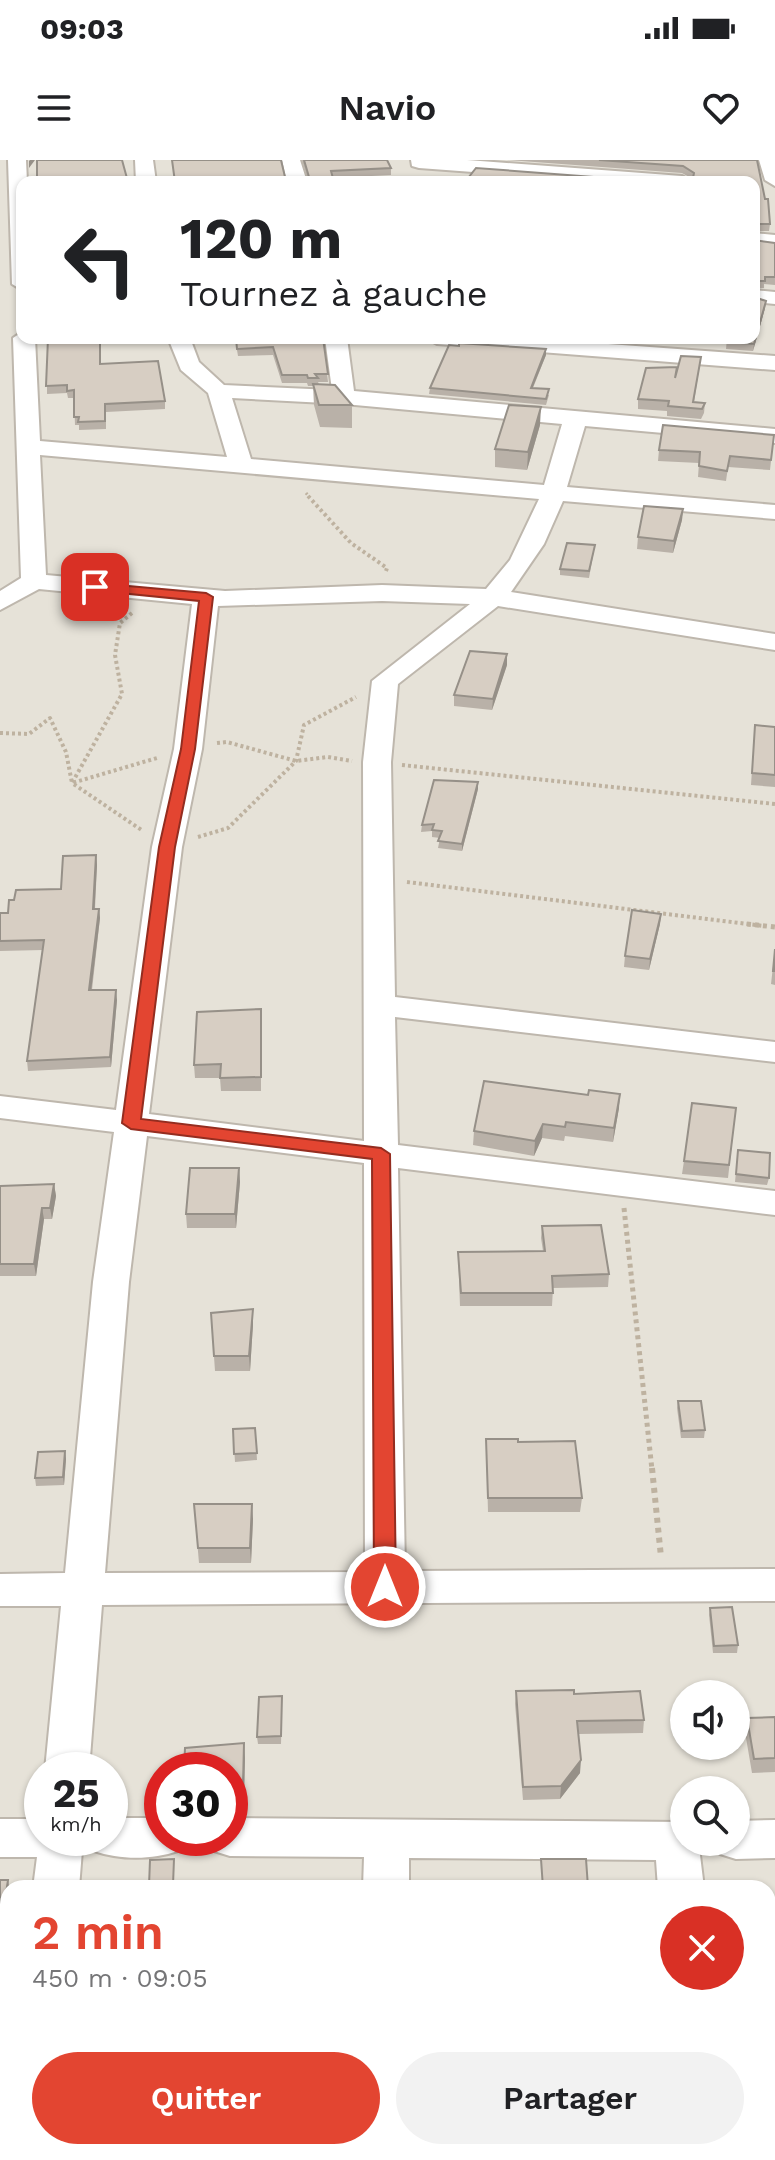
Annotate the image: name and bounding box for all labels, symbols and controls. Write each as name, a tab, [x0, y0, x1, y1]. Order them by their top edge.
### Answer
text: 09:03	[40, 11, 124, 46]
icon: menu	[32, 86, 76, 130]
icon: heart	[699, 86, 743, 130]
text: Navio	[339, 87, 436, 129]
text: 120 m	[180, 206, 342, 272]
icon: left	[48, 208, 152, 312]
text: Tournez à gauche	[180, 273, 488, 315]
pin	[61, 553, 129, 621]
icon: arrive	[73, 565, 117, 609]
position arrow	[343, 1545, 427, 1629]
map controls	[670, 1680, 750, 1856]
button: sound	[670, 1680, 750, 1760]
speed limit sign: 30	[144, 1752, 248, 1856]
text: 25	[52, 1770, 100, 1817]
button: search	[670, 1776, 750, 1856]
text: km/h	[50, 1812, 102, 1836]
text: 2 min	[32, 1904, 164, 1961]
button: close	[660, 1906, 744, 1990]
text: 450 m · 09:05	[32, 1963, 208, 1993]
button: Quitter	[32, 2052, 380, 2144]
button: Partager	[396, 2052, 744, 2144]

